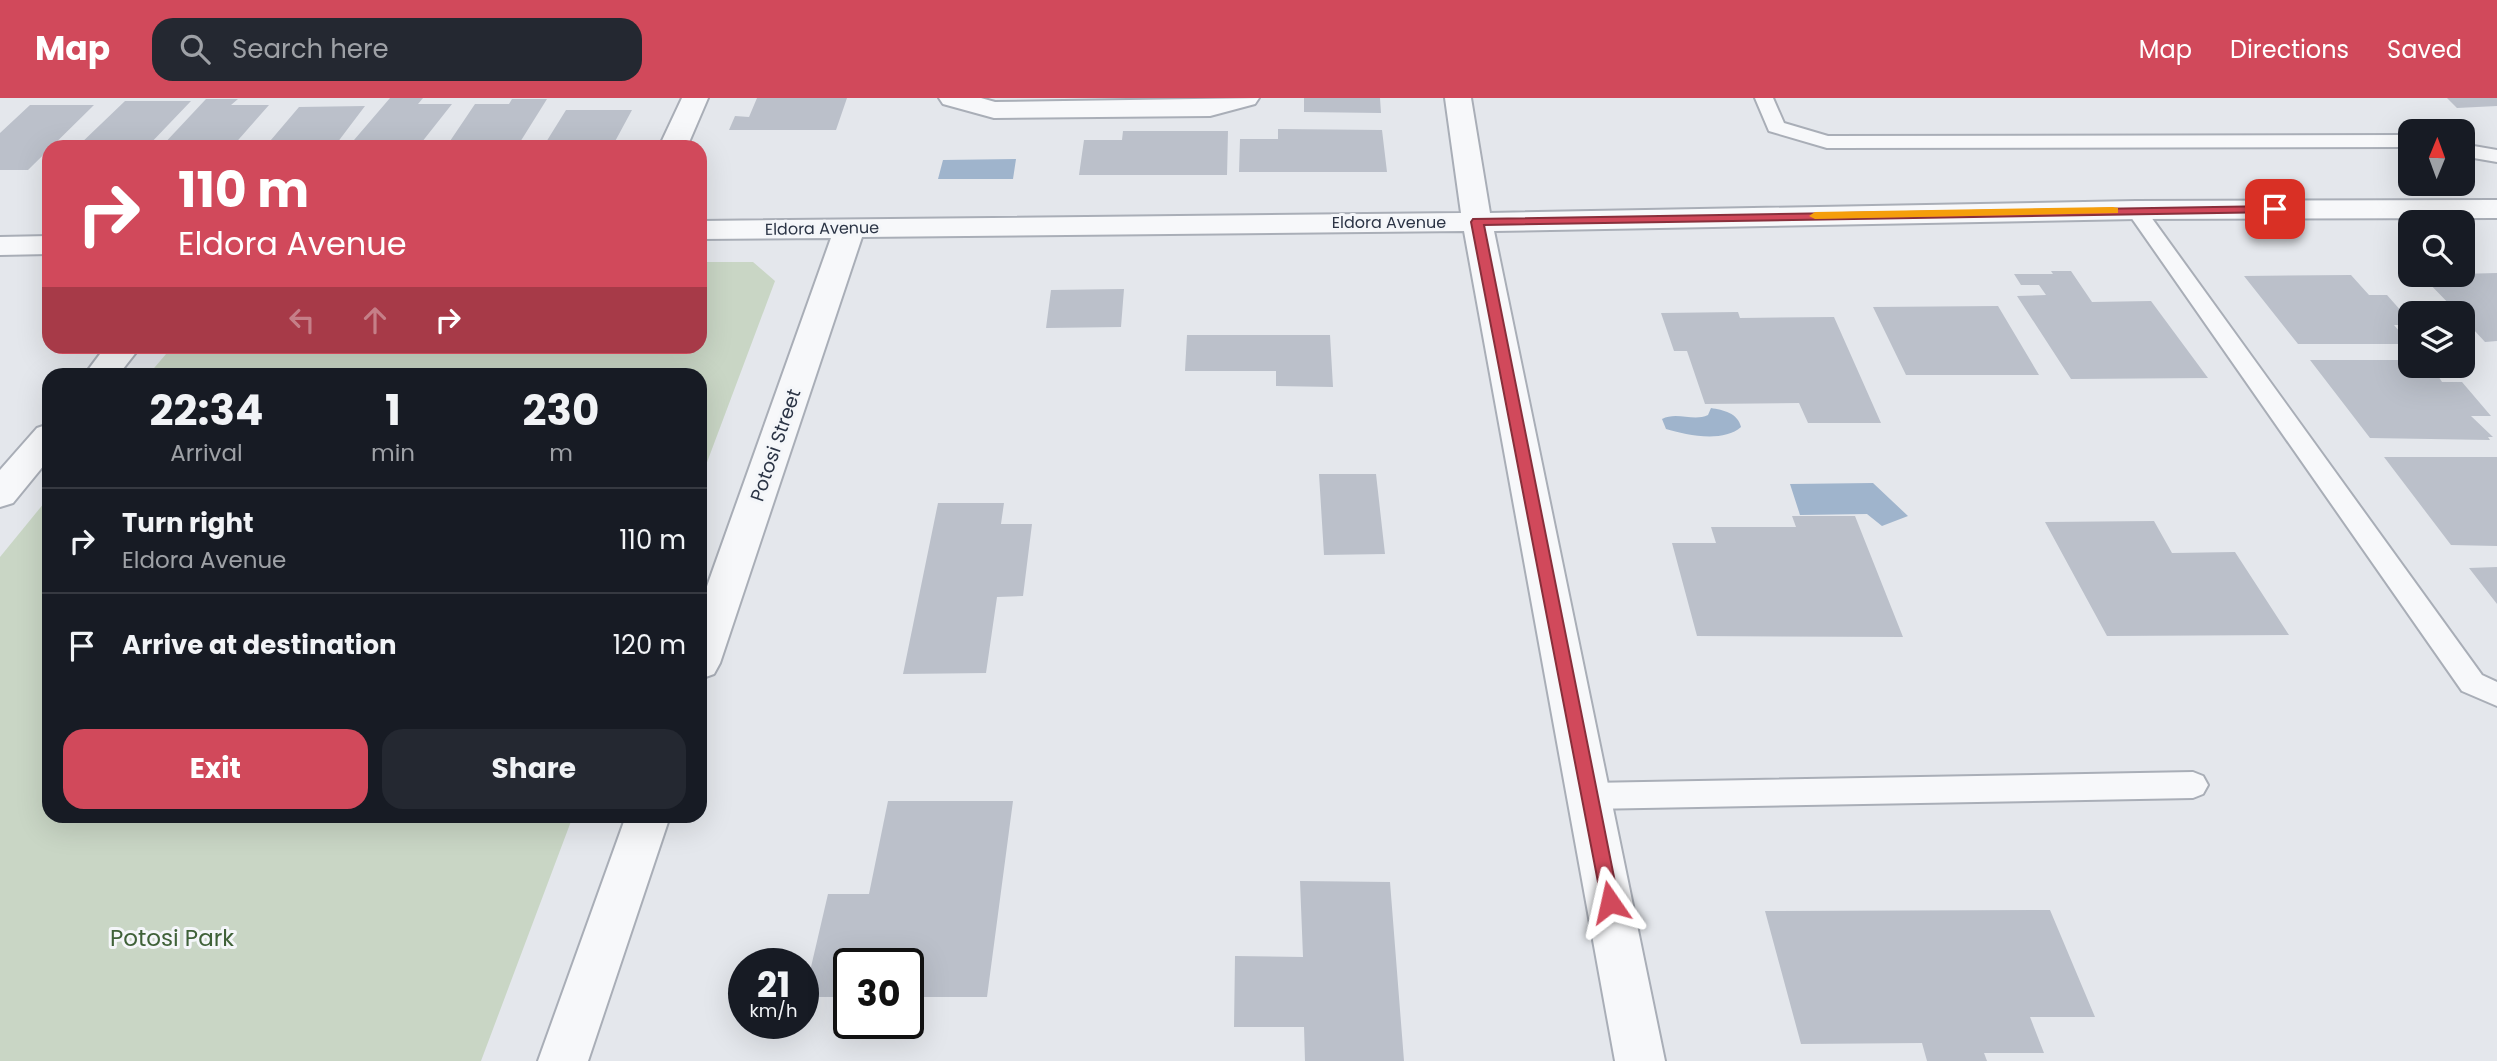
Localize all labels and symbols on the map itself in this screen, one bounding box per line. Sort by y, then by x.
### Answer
north arrow [2398,119,2474,196]
pin [2245,179,2305,239]
street label: Eldora Avenue [1332,211,1446,234]
street label: Eldora Avenue [765,216,879,241]
street label: Potosi Street [744,385,807,505]
position arrow [1573,865,1647,939]
park label: Potosi Park [110,922,234,954]
speed limit sign: 30 [833,948,924,1039]

